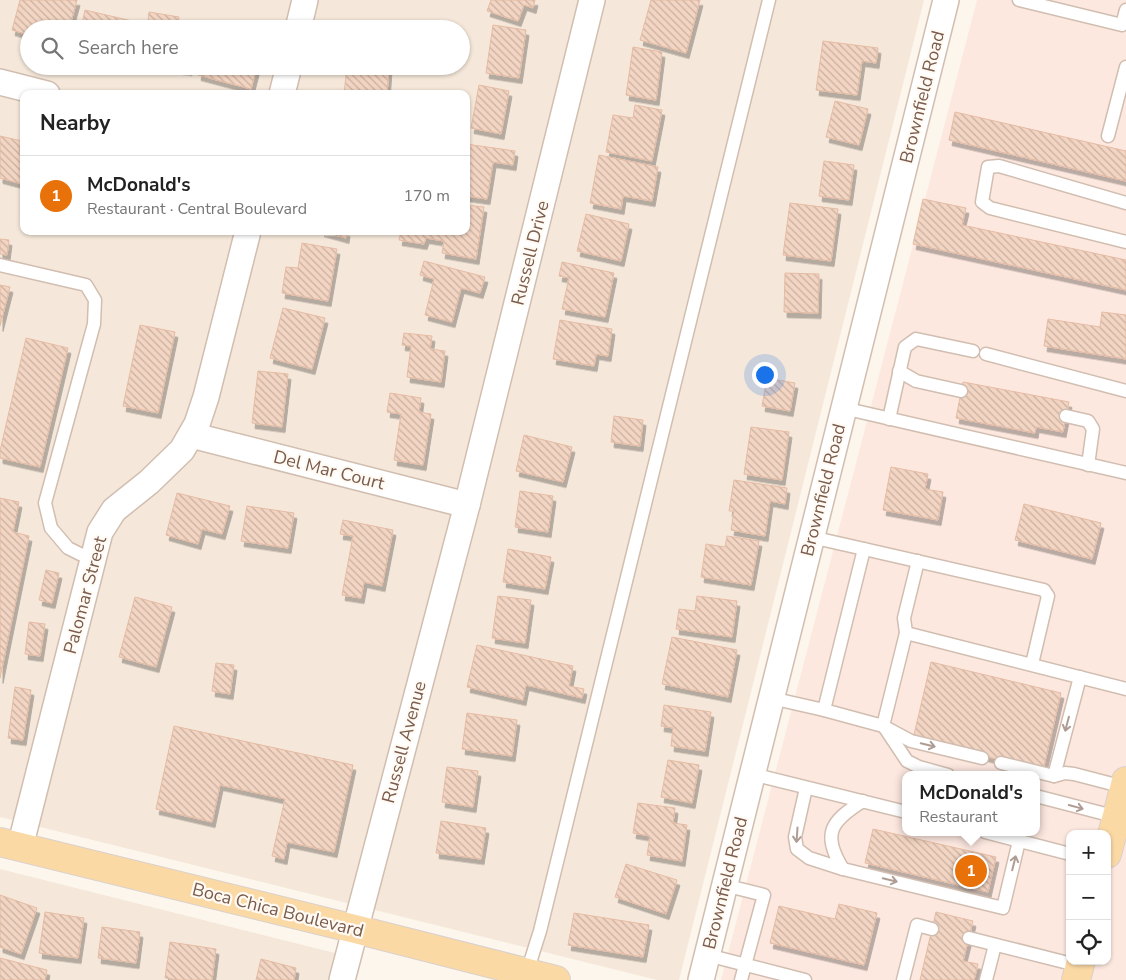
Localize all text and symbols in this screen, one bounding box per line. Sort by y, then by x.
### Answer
search box [20,20,470,75]
street label: Brownfield Road [894,28,950,166]
icon: search [38,34,66,62]
text: Search here [78,35,179,61]
text: Nearby [40,109,110,137]
text: McDonald's [87,172,191,198]
text: 1 [51,185,61,207]
text: 170 m [403,185,450,207]
text: Restaurant · Central Boulevard [87,198,307,220]
street label: Russell Drive [505,198,555,308]
your location [752,362,778,388]
street label: Brownfield Road [795,421,851,559]
street label: Del Mar Court [271,445,388,496]
street label: Palomar Street [58,533,112,656]
street label: Russell Avenue [376,678,432,806]
one-way arrow [1062,716,1072,732]
one-way arrow [919,741,935,750]
popup [902,771,1040,836]
text: McDonald's [919,780,1023,806]
one-way arrow [1068,802,1084,812]
text: Restaurant [919,806,998,828]
street label: Brownfield Road [697,814,753,952]
one-way arrow [792,827,801,843]
map controls [1066,830,1111,965]
button: + [1066,830,1111,875]
pin: 1 [955,852,987,890]
one-way arrow [1010,855,1019,871]
button: − [1066,875,1111,920]
one-way arrow [882,876,898,885]
street label: Boca Chica Boulevard [190,877,366,943]
button: locate [1066,920,1111,965]

